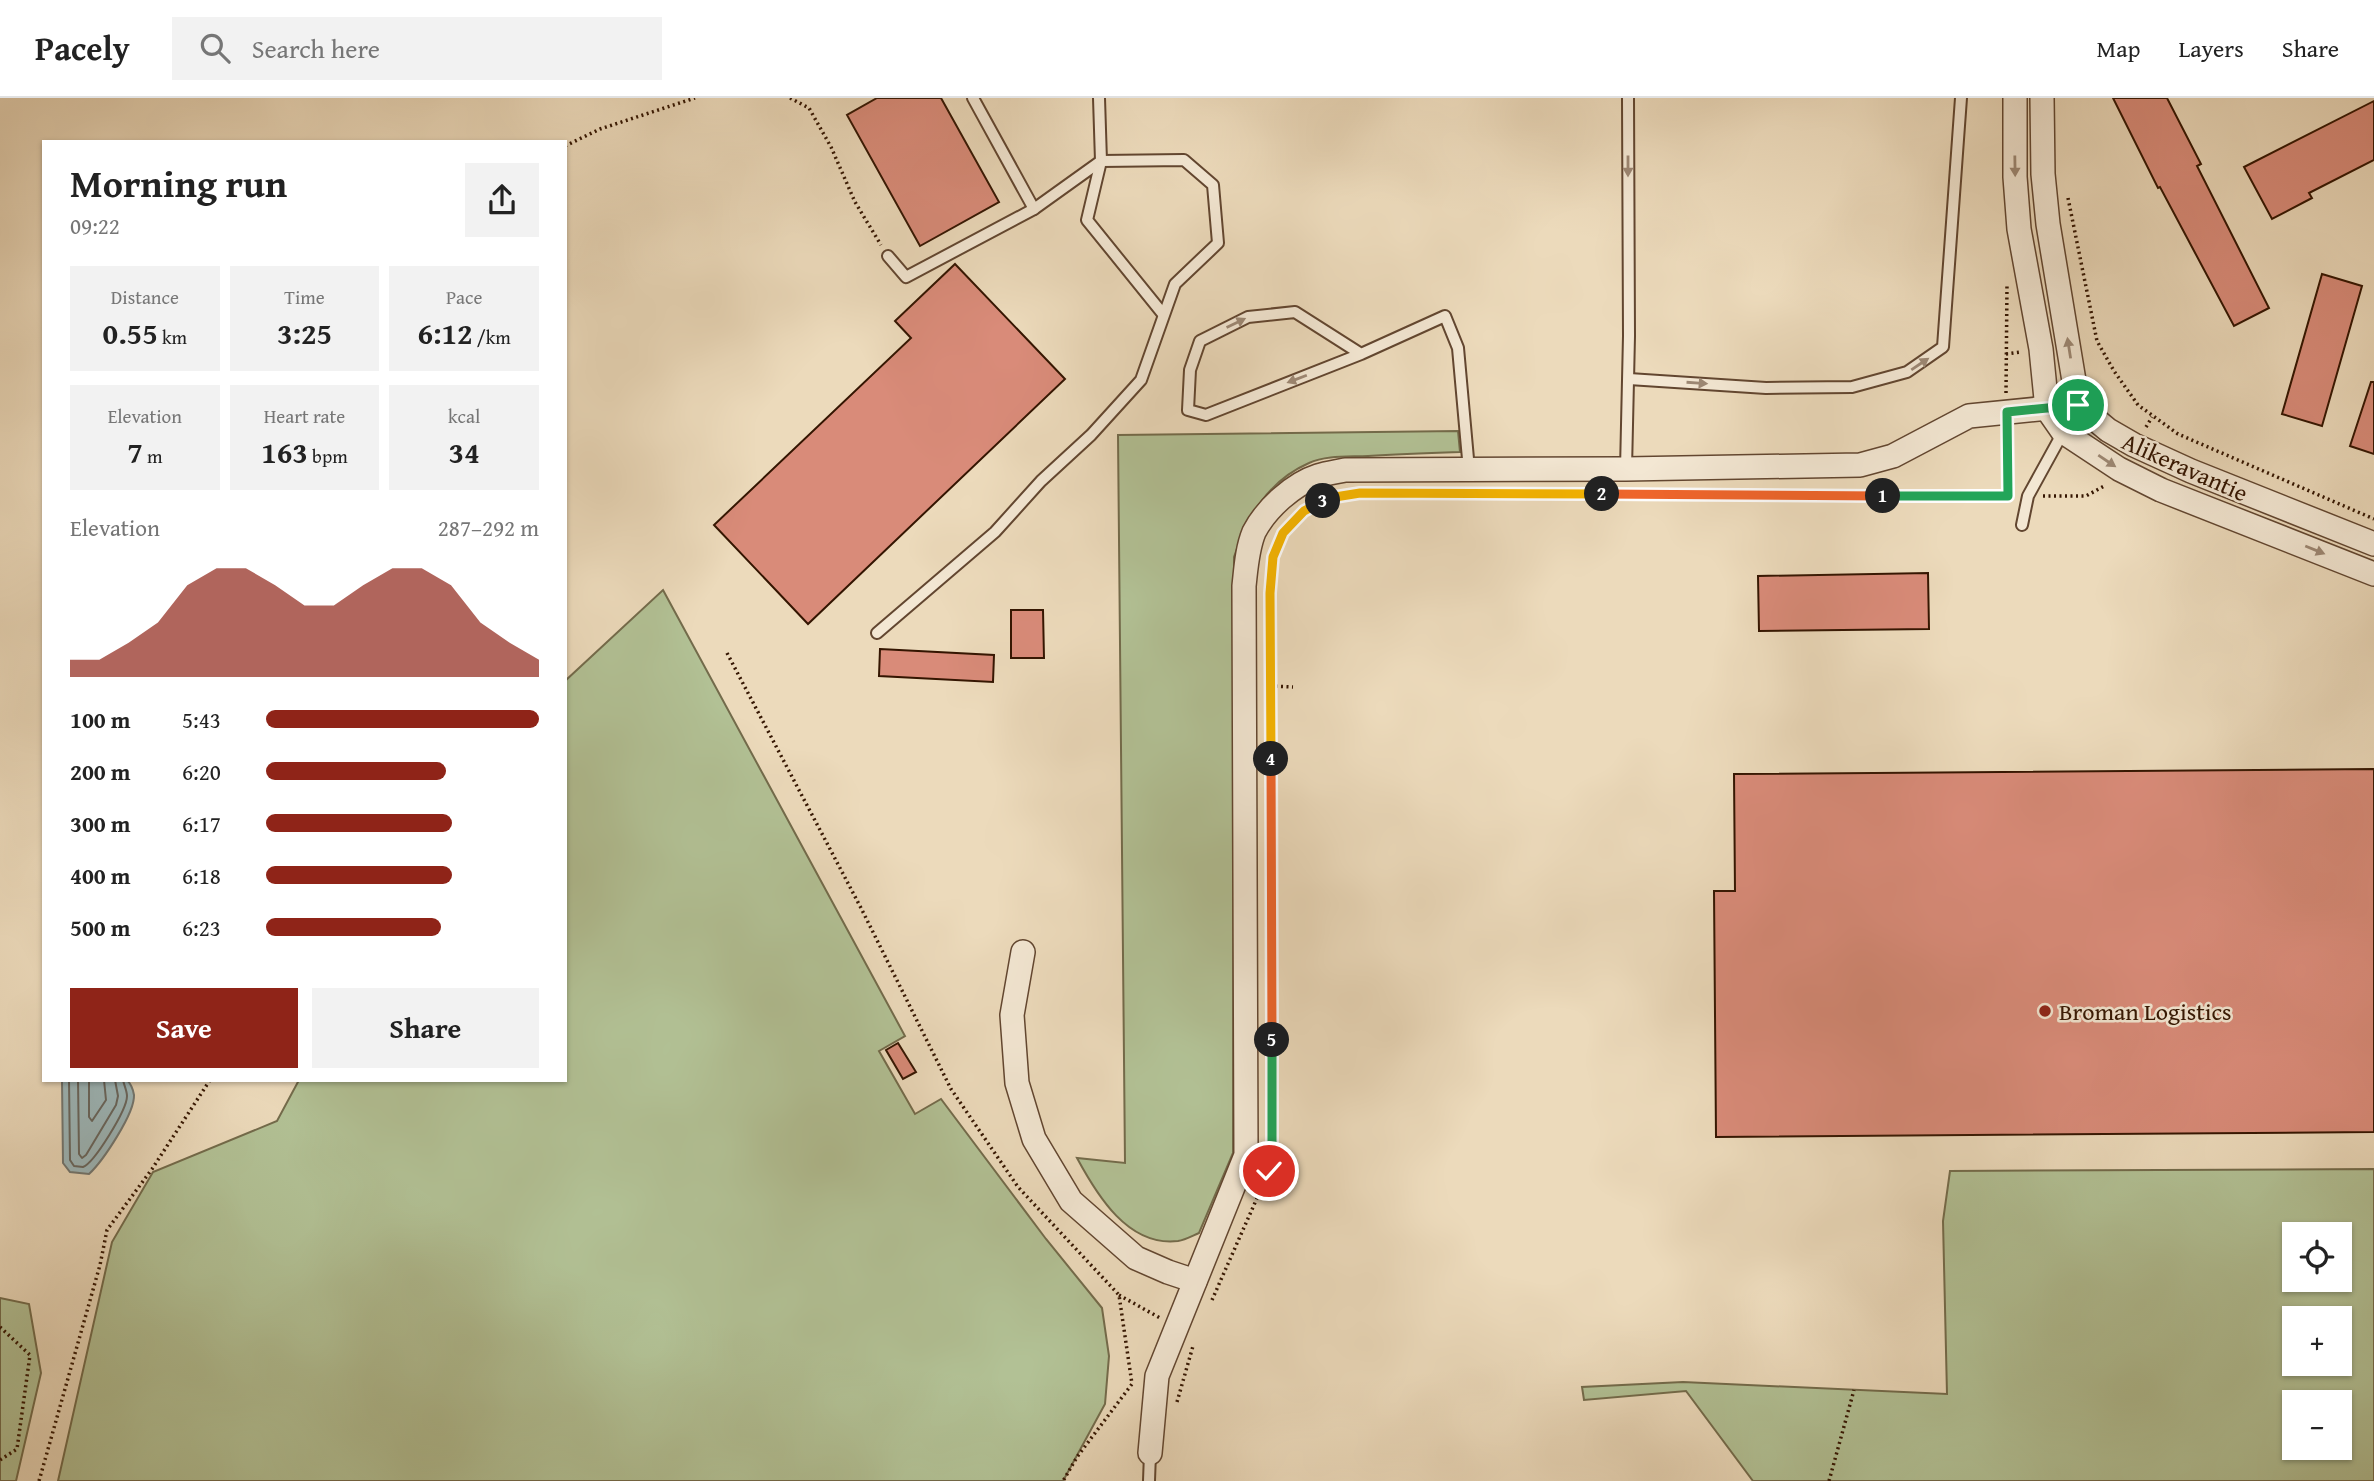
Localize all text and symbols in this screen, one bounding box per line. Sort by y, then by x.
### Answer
search box [172,17,662,80]
text: Pacely [35,24,130,72]
icon: search [196,29,234,67]
text: Search here [252,29,380,68]
text: Map [2097,31,2140,66]
text: Layers [2178,31,2244,66]
text: Share [2282,31,2339,66]
text: Morning run [70,155,287,211]
one-way arrow [1622,155,1634,177]
one-way arrow [2009,155,2021,177]
button: share [465,163,539,237]
text: 09:22 [70,209,120,242]
text: Distance [111,283,179,311]
text: Time [284,283,325,311]
text: Pace [446,283,482,311]
text: 0.55 [103,311,158,355]
text: 3:25 [277,311,332,355]
text: 6:12 [417,311,473,355]
one-way arrow [1226,317,1246,328]
text: km [158,323,187,351]
text: /km [473,323,511,351]
one-way arrow [2063,337,2074,359]
one-way arrow [1910,357,1930,370]
one-way arrow [1287,373,1308,384]
pin [2048,375,2108,435]
one-way arrow [1686,378,1708,389]
icon: arrive [2059,386,2097,424]
text: Elevation [108,402,182,430]
text: Heart rate [264,402,345,430]
text: kcal [448,402,480,430]
street label: Alikeravantie [2116,424,2254,510]
text: 7 [127,430,143,474]
text: 163 [261,430,308,474]
text: 34 [449,430,480,474]
text: m [143,442,162,470]
text: bpm [308,442,348,470]
one-way arrow [2097,454,2116,467]
pin: 2 [1584,476,1620,512]
pin: 1 [1866,478,1900,514]
text: 2 [1597,479,1606,507]
text: 1 [1878,481,1887,509]
pin: 3 [1306,484,1340,518]
text: 3 [1318,486,1327,514]
text: Elevation [70,511,160,544]
text: 287–292 m [438,511,539,544]
one-way arrow [2305,545,2326,556]
text: 100 m [70,703,131,736]
text: 5:43 [182,703,221,736]
pin: 4 [1254,742,1288,776]
text: 4 [1266,744,1275,772]
text: 200 m [70,755,131,788]
text: 6:20 [182,755,221,788]
text: 300 m [70,807,131,840]
text: 6:17 [182,807,221,840]
text: 400 m [70,859,131,892]
text: 6:18 [182,859,221,892]
text: 500 m [70,911,131,944]
text: 6:23 [182,911,221,944]
button: Save [70,988,298,1068]
button: Share [312,988,539,1068]
place label: Broman Logistics [2059,994,2232,1029]
marker: Broman Logistics [2037,1003,2053,1019]
pin: 5 [1254,1023,1290,1058]
text: 5 [1267,1025,1276,1053]
pin [1239,1141,1299,1201]
icon: check [1250,1152,1288,1190]
map controls [2282,1222,2352,1460]
button: locate [2282,1222,2352,1292]
button: + [2282,1306,2352,1376]
button: − [2282,1390,2352,1460]

